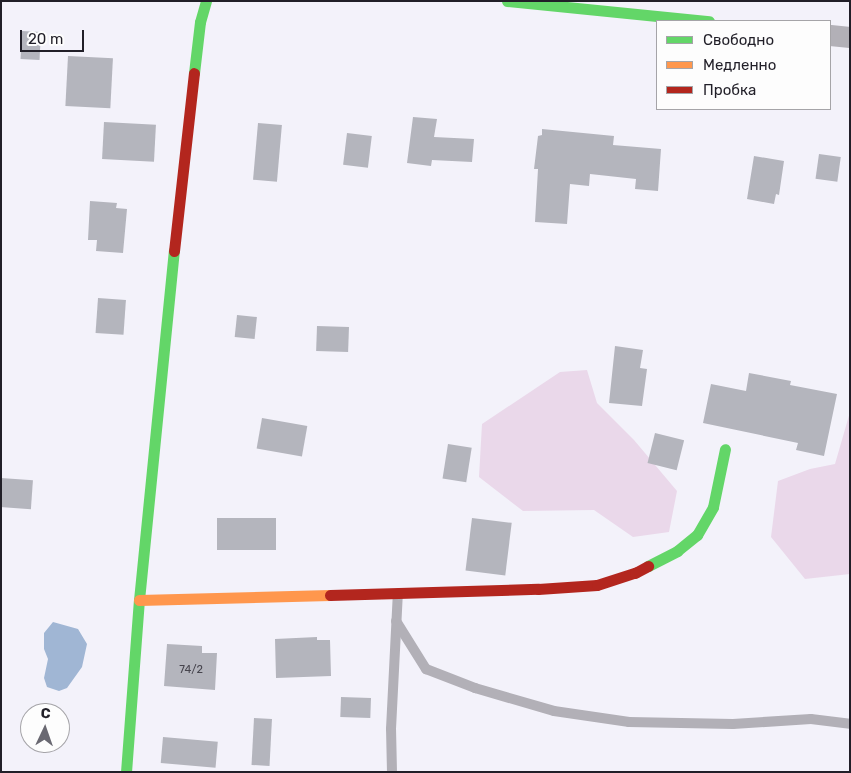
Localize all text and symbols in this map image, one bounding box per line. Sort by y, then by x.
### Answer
scale bar [22,20,86,52]
legend [656,20,831,110]
text: 20 m [28,30,63,48]
text: Свободно [703,31,774,49]
text: Медленно [703,56,776,74]
text: Пробка [703,81,756,99]
house number: 74/2 [179,663,203,677]
north arrow [20,703,70,753]
text: С [40,705,51,722]

